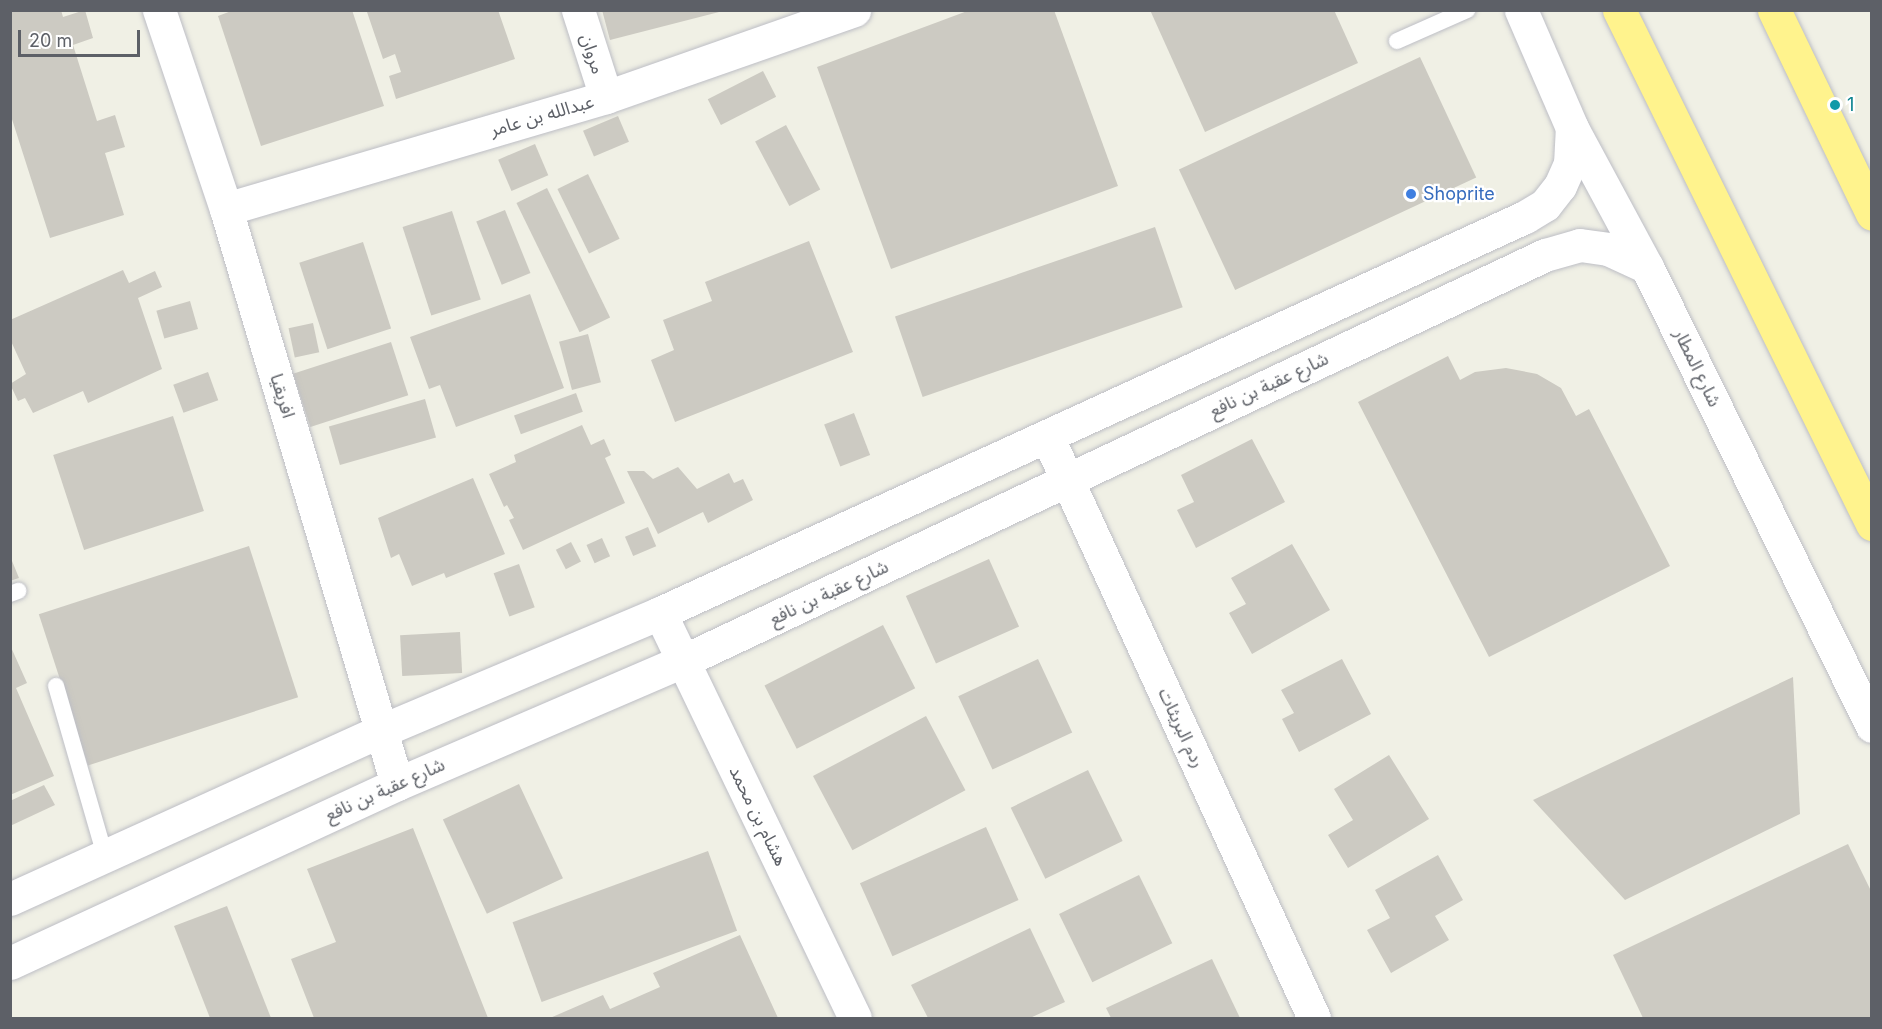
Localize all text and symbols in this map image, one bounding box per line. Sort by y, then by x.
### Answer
scale bar [21,18,142,56]
text: 20 m [29,30,72,51]
street label: مروان [575,31,609,77]
street label: عبدالله بن عامر [488,91,596,141]
place label: 1 [1847,94,1854,116]
marker: 1 [1828,98,1842,112]
place label: Shoprite [1423,183,1495,205]
marker: Shoprite [1404,187,1418,201]
street label: شارع المطار [1669,325,1725,411]
street label: شارع عقبة بن نافع [1206,348,1332,422]
street label: افريقيا [265,371,299,421]
street label: شارع عقبة بن نافع [766,556,892,630]
street label: ردم البريثات [1153,685,1209,771]
street label: شارع عقبة بن نافع [322,754,448,826]
street label: هشام بن محمد [724,762,792,870]

